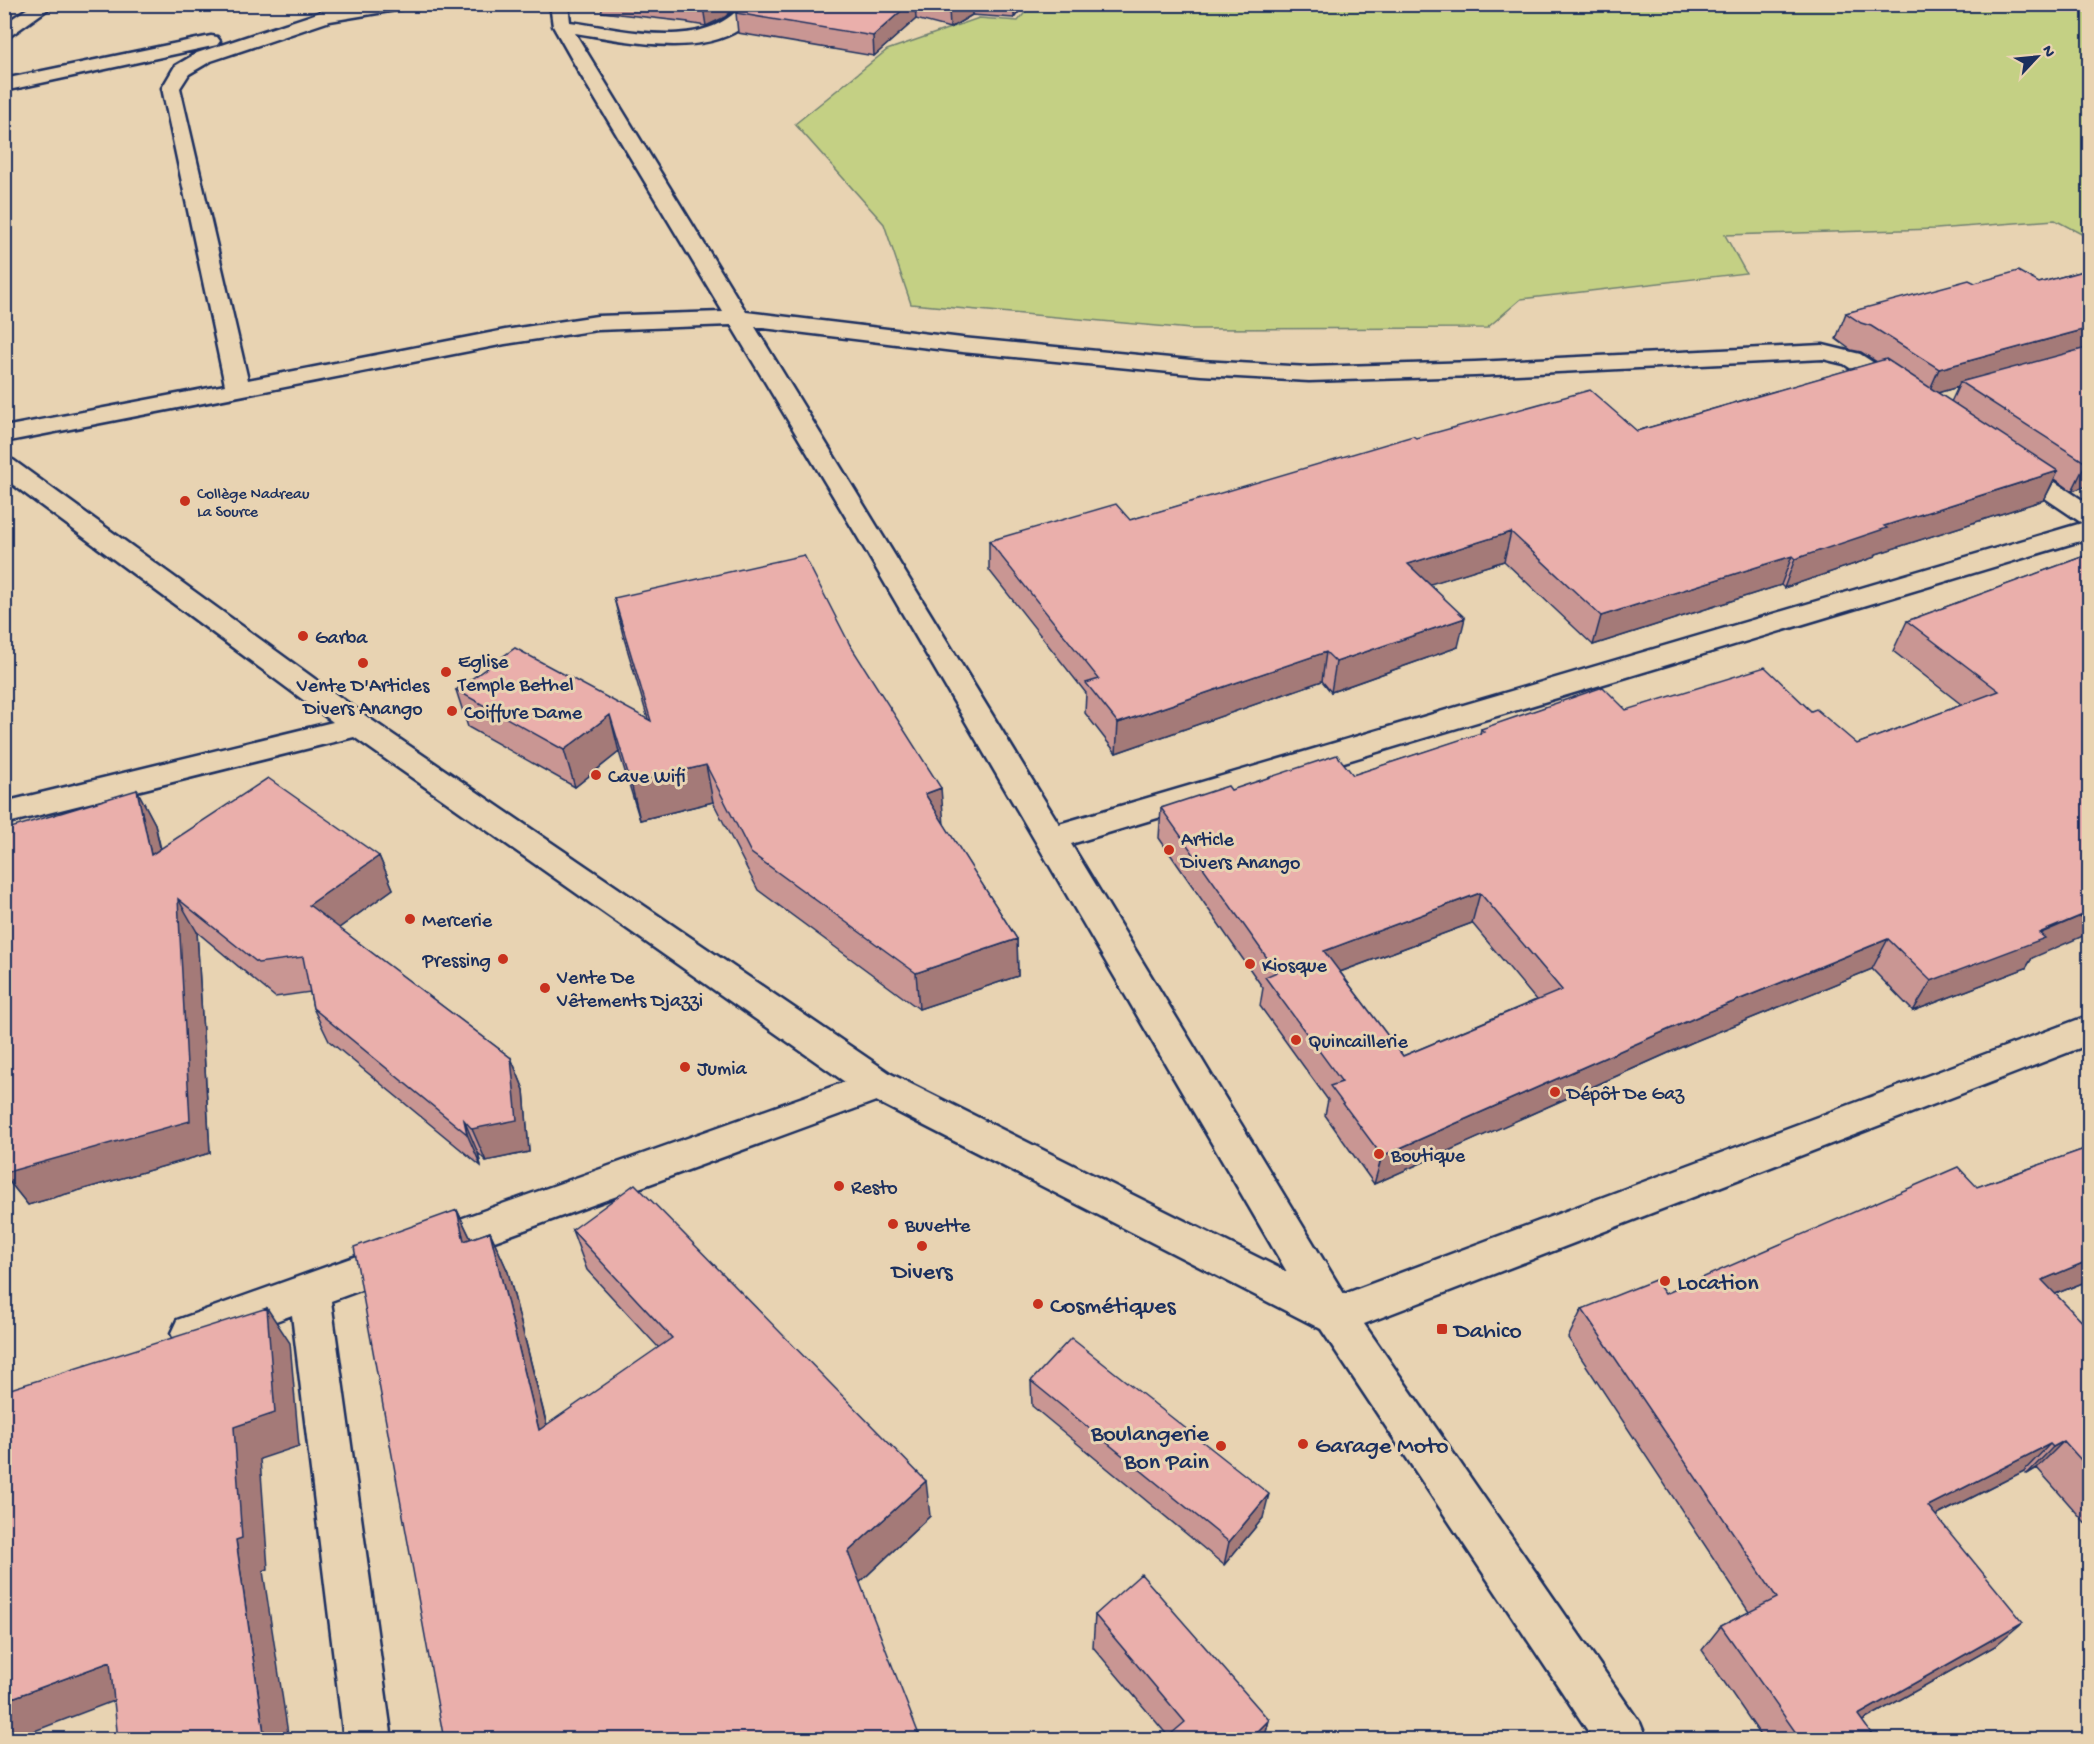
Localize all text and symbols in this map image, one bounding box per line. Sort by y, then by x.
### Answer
north arrow [2007,27,2067,87]
text: N [2037,43,2058,61]
place label: Collège Nadreau La Source [197,486,310,523]
marker: Collège Nadreau La Source [178,494,192,508]
place label: Garba [315,628,368,651]
marker: Garba [296,629,310,643]
place label: Eglise Temple Bethel [457,652,574,698]
marker: Vente D'Articles Divers Anango [356,656,370,670]
marker: Eglise Temple Bethel [439,665,453,679]
place label: Vente D'Articles Divers Anango [296,676,430,722]
place label: Coiffure Dame [464,703,583,726]
marker: Coiffure Dame [445,704,459,718]
place label: Cave Wifi [608,767,686,790]
marker: Cave Wifi [589,768,603,782]
place label: Article Divers Anango [1179,830,1300,876]
marker: Article Divers Anango [1162,843,1176,857]
place label: Mercerie [422,911,493,934]
marker: Mercerie [403,912,417,926]
place label: Pressing [422,951,491,974]
marker: Pressing [496,952,510,966]
place label: Kiosque [1262,956,1327,979]
marker: Kiosque [1243,957,1257,971]
place label: Vente De Vêtements Djazzi [556,968,703,1014]
marker: Vente De Vêtements Djazzi [538,981,552,995]
place label: Quincaillerie [1308,1032,1408,1055]
marker: Quincaillerie [1289,1033,1303,1047]
place label: Jumia [697,1059,748,1082]
marker: Jumia [678,1060,692,1074]
place label: Dépôt De Gaz [1565,1084,1685,1107]
marker: Dépôt De Gaz [1548,1085,1562,1099]
place label: Boutique [1390,1146,1466,1169]
marker: Boutique [1372,1147,1386,1161]
place label: Resto [851,1178,898,1201]
marker: Resto [832,1179,846,1193]
place label: Buvette [904,1216,971,1239]
marker: Buvette [886,1217,900,1231]
marker: Divers [915,1239,929,1253]
place label: Divers [889,1259,954,1288]
place label: Location [1677,1270,1759,1299]
marker: Location [1658,1274,1672,1288]
place label: Cosmétiques [1050,1293,1177,1322]
marker: Cosmétiques [1031,1297,1045,1311]
place label: Dahico [1452,1318,1522,1347]
marker: Dahico [1435,1322,1449,1336]
place label: Boulangerie Bon Pain [1090,1421,1210,1478]
place label: Garage Moto [1315,1433,1448,1462]
marker: Garage Moto [1296,1437,1310,1451]
marker: Boulangerie Bon Pain [1214,1439,1228,1453]

